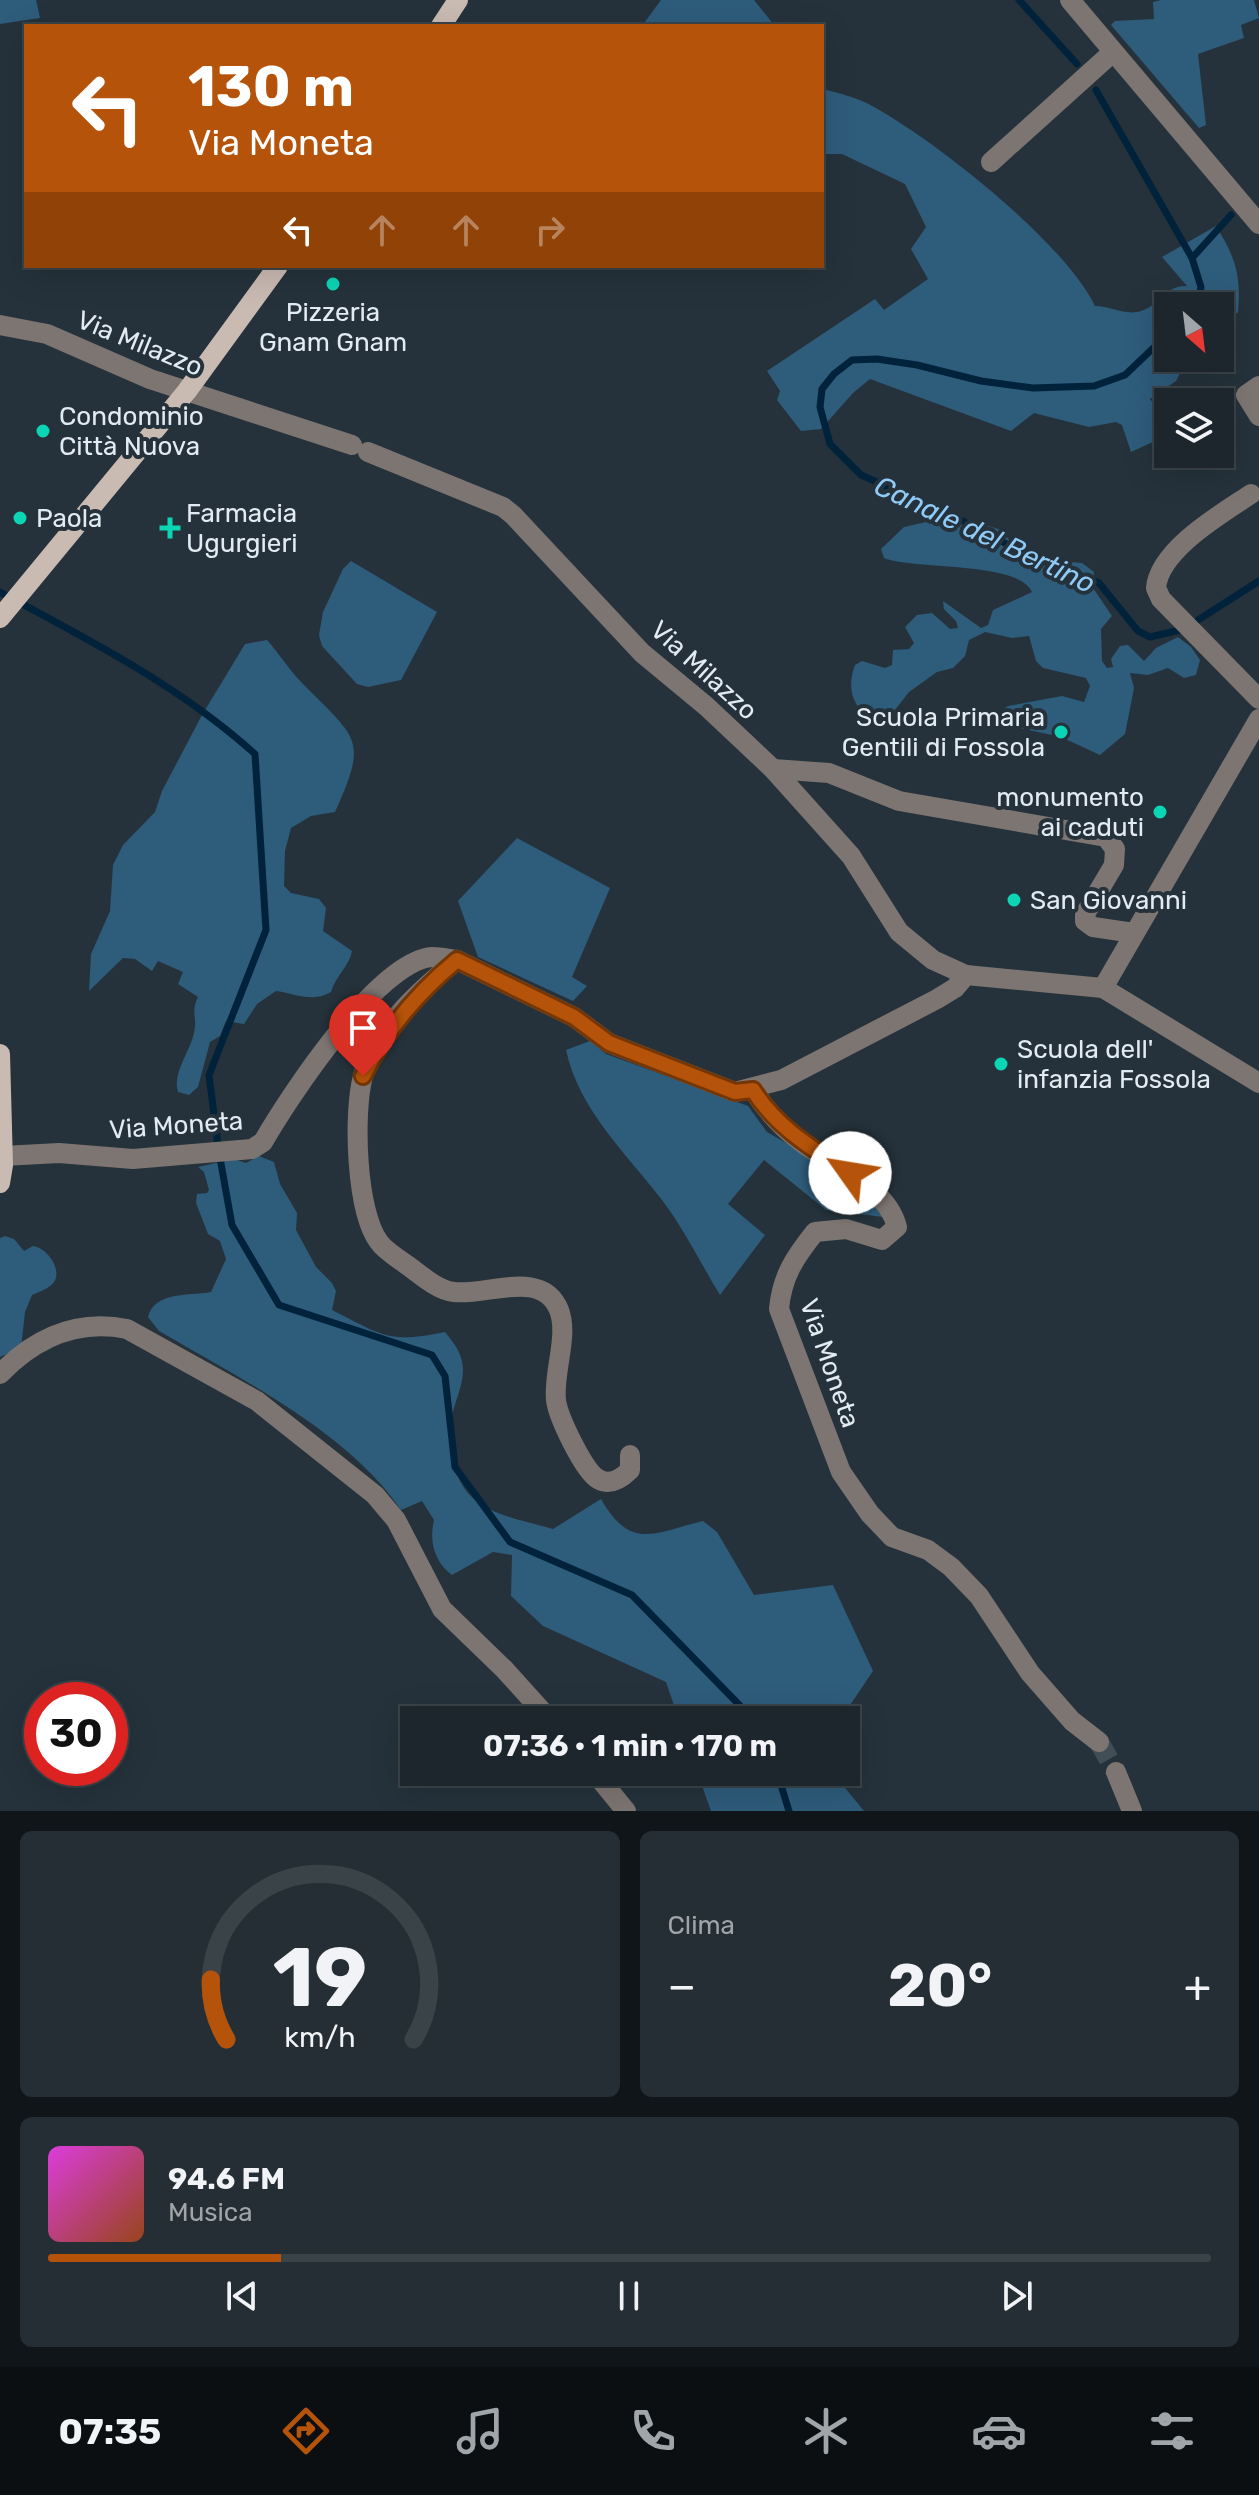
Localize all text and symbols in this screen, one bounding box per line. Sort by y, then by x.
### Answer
text: 130 m [188,54,354,120]
icon: left [56,56,160,160]
text: Via Moneta [188,121,374,164]
icon: left [276,208,320,252]
icon: ahead [360,208,404,252]
icon: ahead [444,208,488,252]
icon: right [528,208,572,252]
marker: Pizzeria Gnam Gnam [324,275,342,293]
north arrow [1154,292,1234,372]
map controls [1154,292,1234,468]
place label: Pizzeria Gnam Gnam [259,297,407,358]
street label: Via Milazzo [72,304,207,383]
button: layers [1154,388,1234,468]
place label: Condominio Città Nuova [59,401,204,462]
marker: Condominio Città Nuova [34,422,52,440]
water label: Canale del Bertino [869,469,1100,600]
place label: Farmacia Ugurgieri [186,498,298,559]
place label: Paola [36,503,102,534]
marker: Paola [11,509,29,527]
marker: Farmacia Ugurgieri [161,519,179,537]
street label: Via Milazzo [644,614,763,726]
place label: Scuola Primaria Gentili di Fossola [842,702,1045,763]
marker: Scuola Primaria Gentili di Fossola [1052,723,1070,741]
place label: monumento ai caduti [996,782,1144,843]
marker: monumento ai caduti [1151,803,1169,821]
place label: San Giovanni [1030,885,1187,916]
marker: San Giovanni [1005,891,1023,909]
pin [329,994,397,1076]
icon: arrive [341,1006,385,1050]
place label: Scuola dell' infanzia Fossola [1017,1034,1211,1095]
marker: Scuola dell' infanzia Fossola [992,1055,1010,1073]
street label: Via Moneta [108,1105,244,1146]
position arrow [808,1131,892,1215]
street label: Via Moneta [793,1295,866,1432]
speed limit sign: 30 [24,1682,128,1786]
text: 07:36 · 1 min · 170 m [483,1728,777,1764]
text: Clima [668,1910,735,1941]
text: 19 [272,1928,367,2027]
text: 20° [888,1950,992,2021]
text: − [668,1960,696,2012]
text: + [1184,1960,1211,2012]
text: km/h [284,2020,355,2054]
text: 94.6 FM [168,2161,285,2197]
text: Musica [168,2197,253,2228]
icon: previous [220,2274,264,2318]
icon: pause [607,2274,651,2318]
icon: next [995,2274,1039,2318]
icon: directions [278,2403,334,2459]
icon: music [452,2403,508,2459]
icon: phone [625,2403,681,2459]
icon: climate [798,2403,854,2459]
icon: car [971,2403,1027,2459]
icon: filters [1144,2403,1200,2459]
text: 07:35 [59,2410,161,2453]

